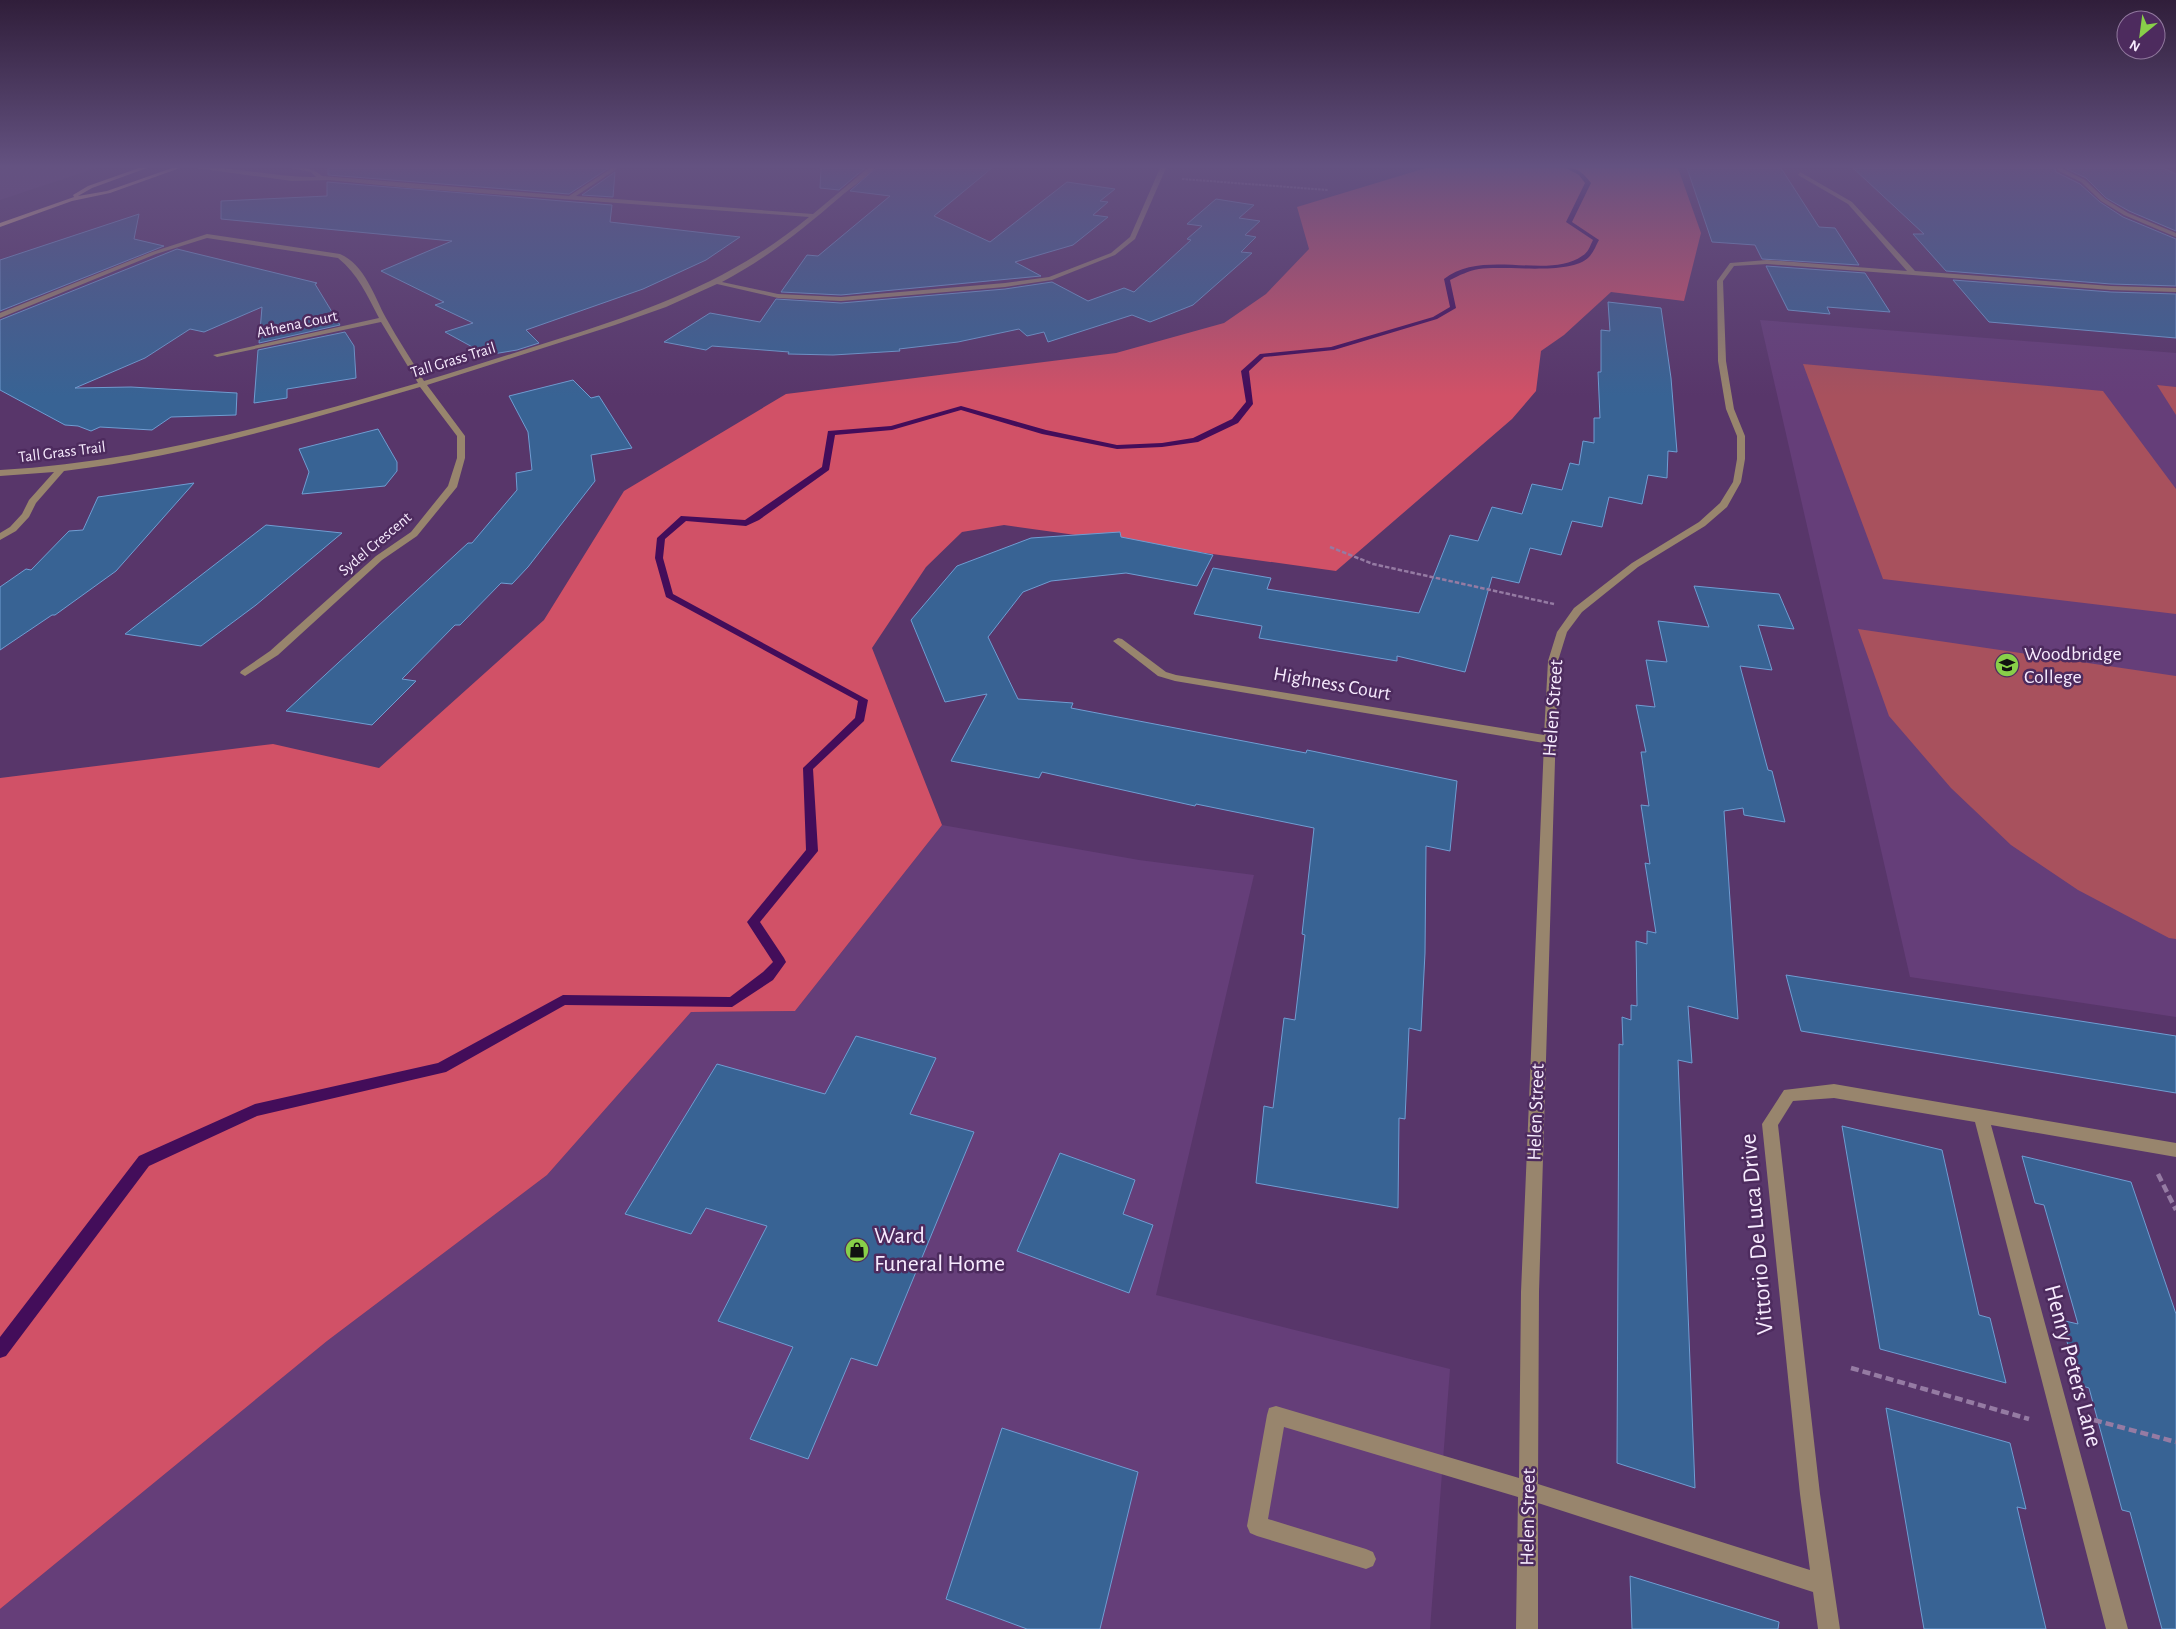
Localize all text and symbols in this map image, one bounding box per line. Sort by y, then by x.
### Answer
north arrow [2116,10,2166,60]
text: N [2128,37,2143,54]
street label: Athena Court [255,308,339,340]
street label: Tall Grass Trail [409,339,497,381]
street label: Tall Grass Trail [17,439,107,465]
street label: Sydel Crescent [336,509,415,580]
place label: Woodbridge College [2024,644,2122,687]
school or university icon: Woodbridge College [1994,652,2020,678]
street label: Helen Street [1540,658,1566,757]
street label: Highness Court [1272,664,1393,704]
street label: Helen Street [1524,1062,1548,1161]
street label: Vittorio De Luca Drive [1736,1132,1778,1336]
place label: Ward Funeral Home [874,1224,1005,1276]
shop icon: Ward Funeral Home [844,1237,870,1263]
street label: Henry Peters Lane [2040,1282,2106,1450]
street label: Helen Street [1517,1468,1539,1566]

